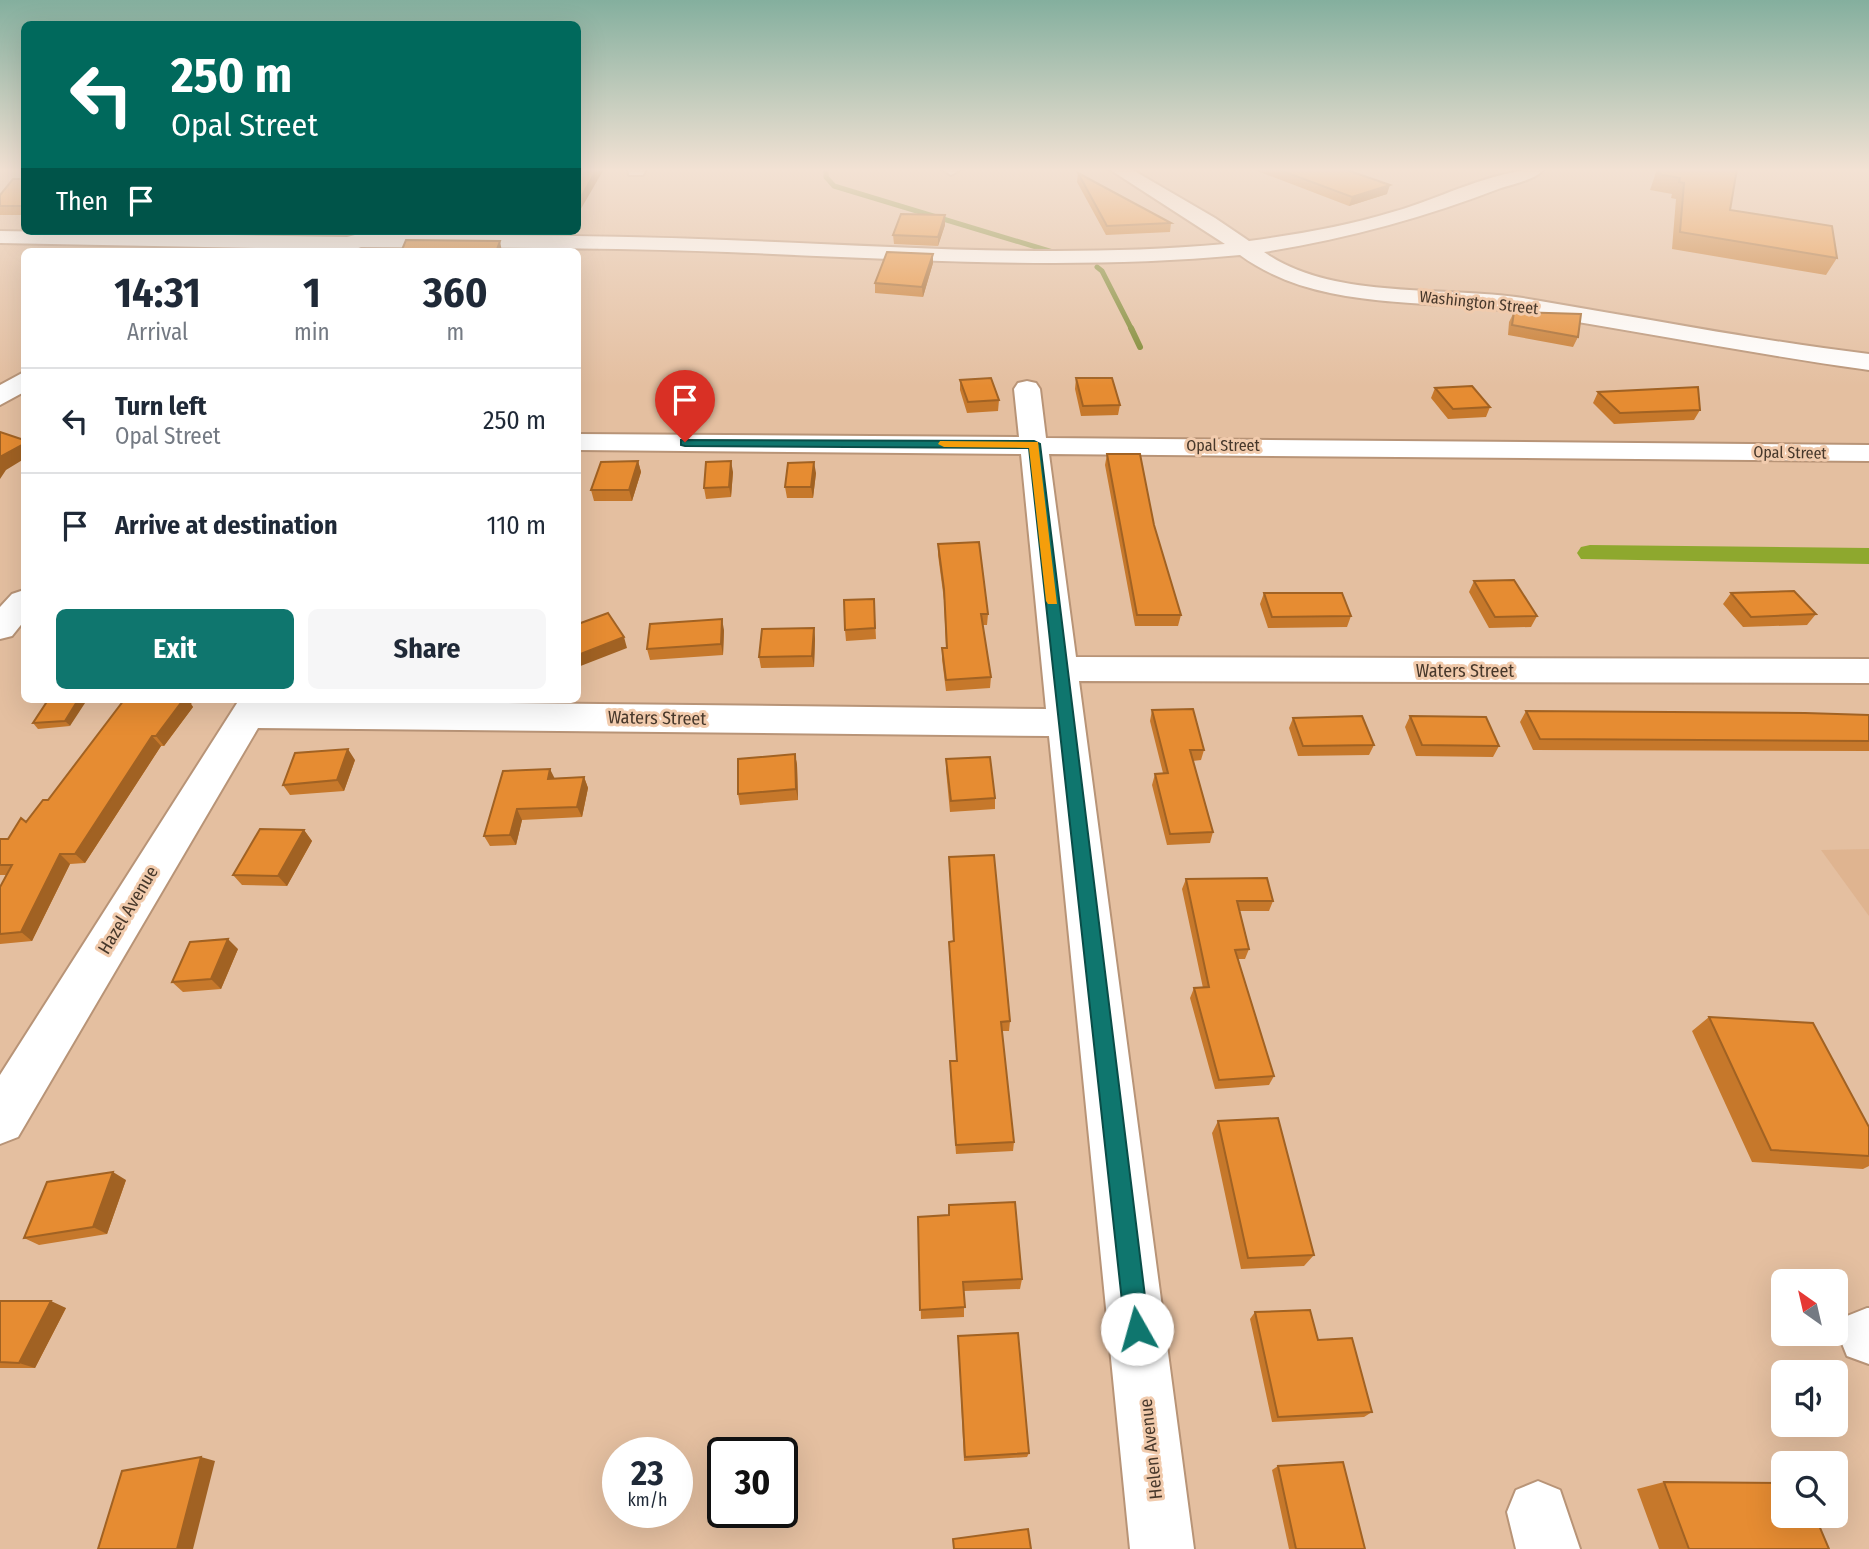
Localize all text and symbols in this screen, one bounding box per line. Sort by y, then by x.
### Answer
text: 250 m [171,46,292,105]
icon: left [56,49,147,140]
text: Opal Street [171,106,318,144]
icon: arrive [122,182,160,220]
text: Then [56,186,108,217]
text: 14:31 [114,268,201,318]
text: 1 [303,268,321,318]
text: 360 [423,268,488,318]
street label: Washington Street [1419,287,1540,318]
text: Arrival [127,318,188,346]
text: min [294,318,330,346]
text: m [446,318,464,346]
pin [655,370,715,442]
icon: arrive [666,381,704,419]
text: Turn left [115,391,207,422]
icon: left [56,402,94,440]
text: 250 m [483,405,546,436]
text: Opal Street [115,422,221,450]
street label: Opal Street [1186,436,1260,455]
street label: Opal Street [1753,442,1828,463]
icon: arrive [56,507,94,545]
text: Arrive at destination [115,510,338,541]
text: 110 m [486,510,546,541]
button: Exit [56,609,294,689]
button: Share [308,609,546,689]
street label: Waters Street [1416,660,1514,682]
street label: Waters Street [608,706,707,730]
street label: Hazel Avenue [93,862,163,958]
north arrow [1771,1269,1848,1346]
map controls [1771,1269,1848,1528]
position arrow [1100,1292,1174,1366]
button: sound [1771,1360,1848,1437]
street label: Helen Avenue [1135,1397,1167,1500]
speed limit sign: 30 [707,1437,798,1528]
button: search [1771,1451,1848,1528]
text: 23 [631,1452,664,1494]
text: km/h [627,1489,668,1511]

